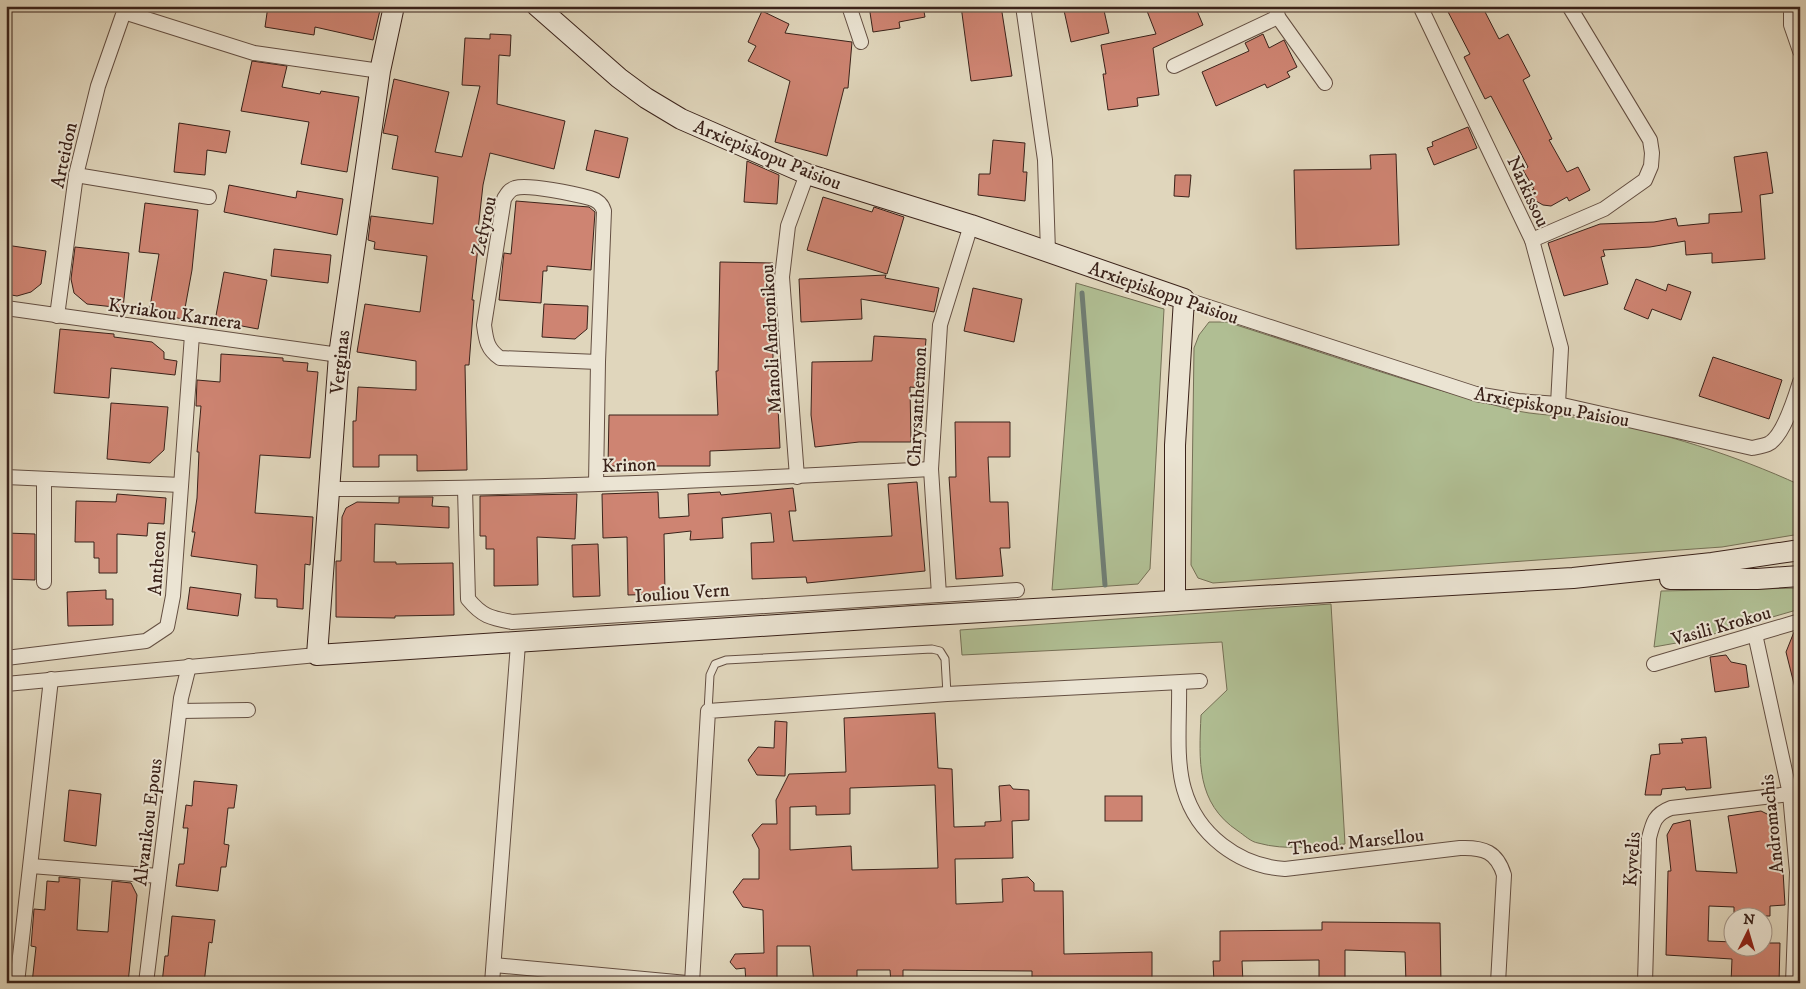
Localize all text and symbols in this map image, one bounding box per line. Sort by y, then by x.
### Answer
street label: Arxiepiskopu Paisiou [690,115,845,195]
street label: Arteidon [46,120,83,190]
street label: Narkissou [1501,153,1554,231]
street label: Zefyrou [467,194,502,258]
street label: Arxiepiskopu Paisiou [1086,257,1241,330]
street label: Manoli Andronikou [756,264,787,414]
street label: Kyriakou Karnera [106,294,243,335]
street label: Verginas [326,329,355,396]
street label: Chrysanthemon [903,346,932,468]
street label: Arxiepiskopu Paisiou [1472,383,1631,432]
street label: Krinon [601,453,657,478]
street label: Antheon [144,530,171,596]
street label: Iouliou Vern [634,579,730,608]
street label: Vasili Krokou [1668,601,1774,652]
street label: Alvanikou Epous [129,757,168,887]
street label: Andromachis [1756,773,1789,875]
street label: Theod. Marsellou [1287,824,1425,861]
street label: Kyvelis [1619,831,1646,887]
north arrow [1724,906,1774,956]
text: N [1743,911,1756,930]

